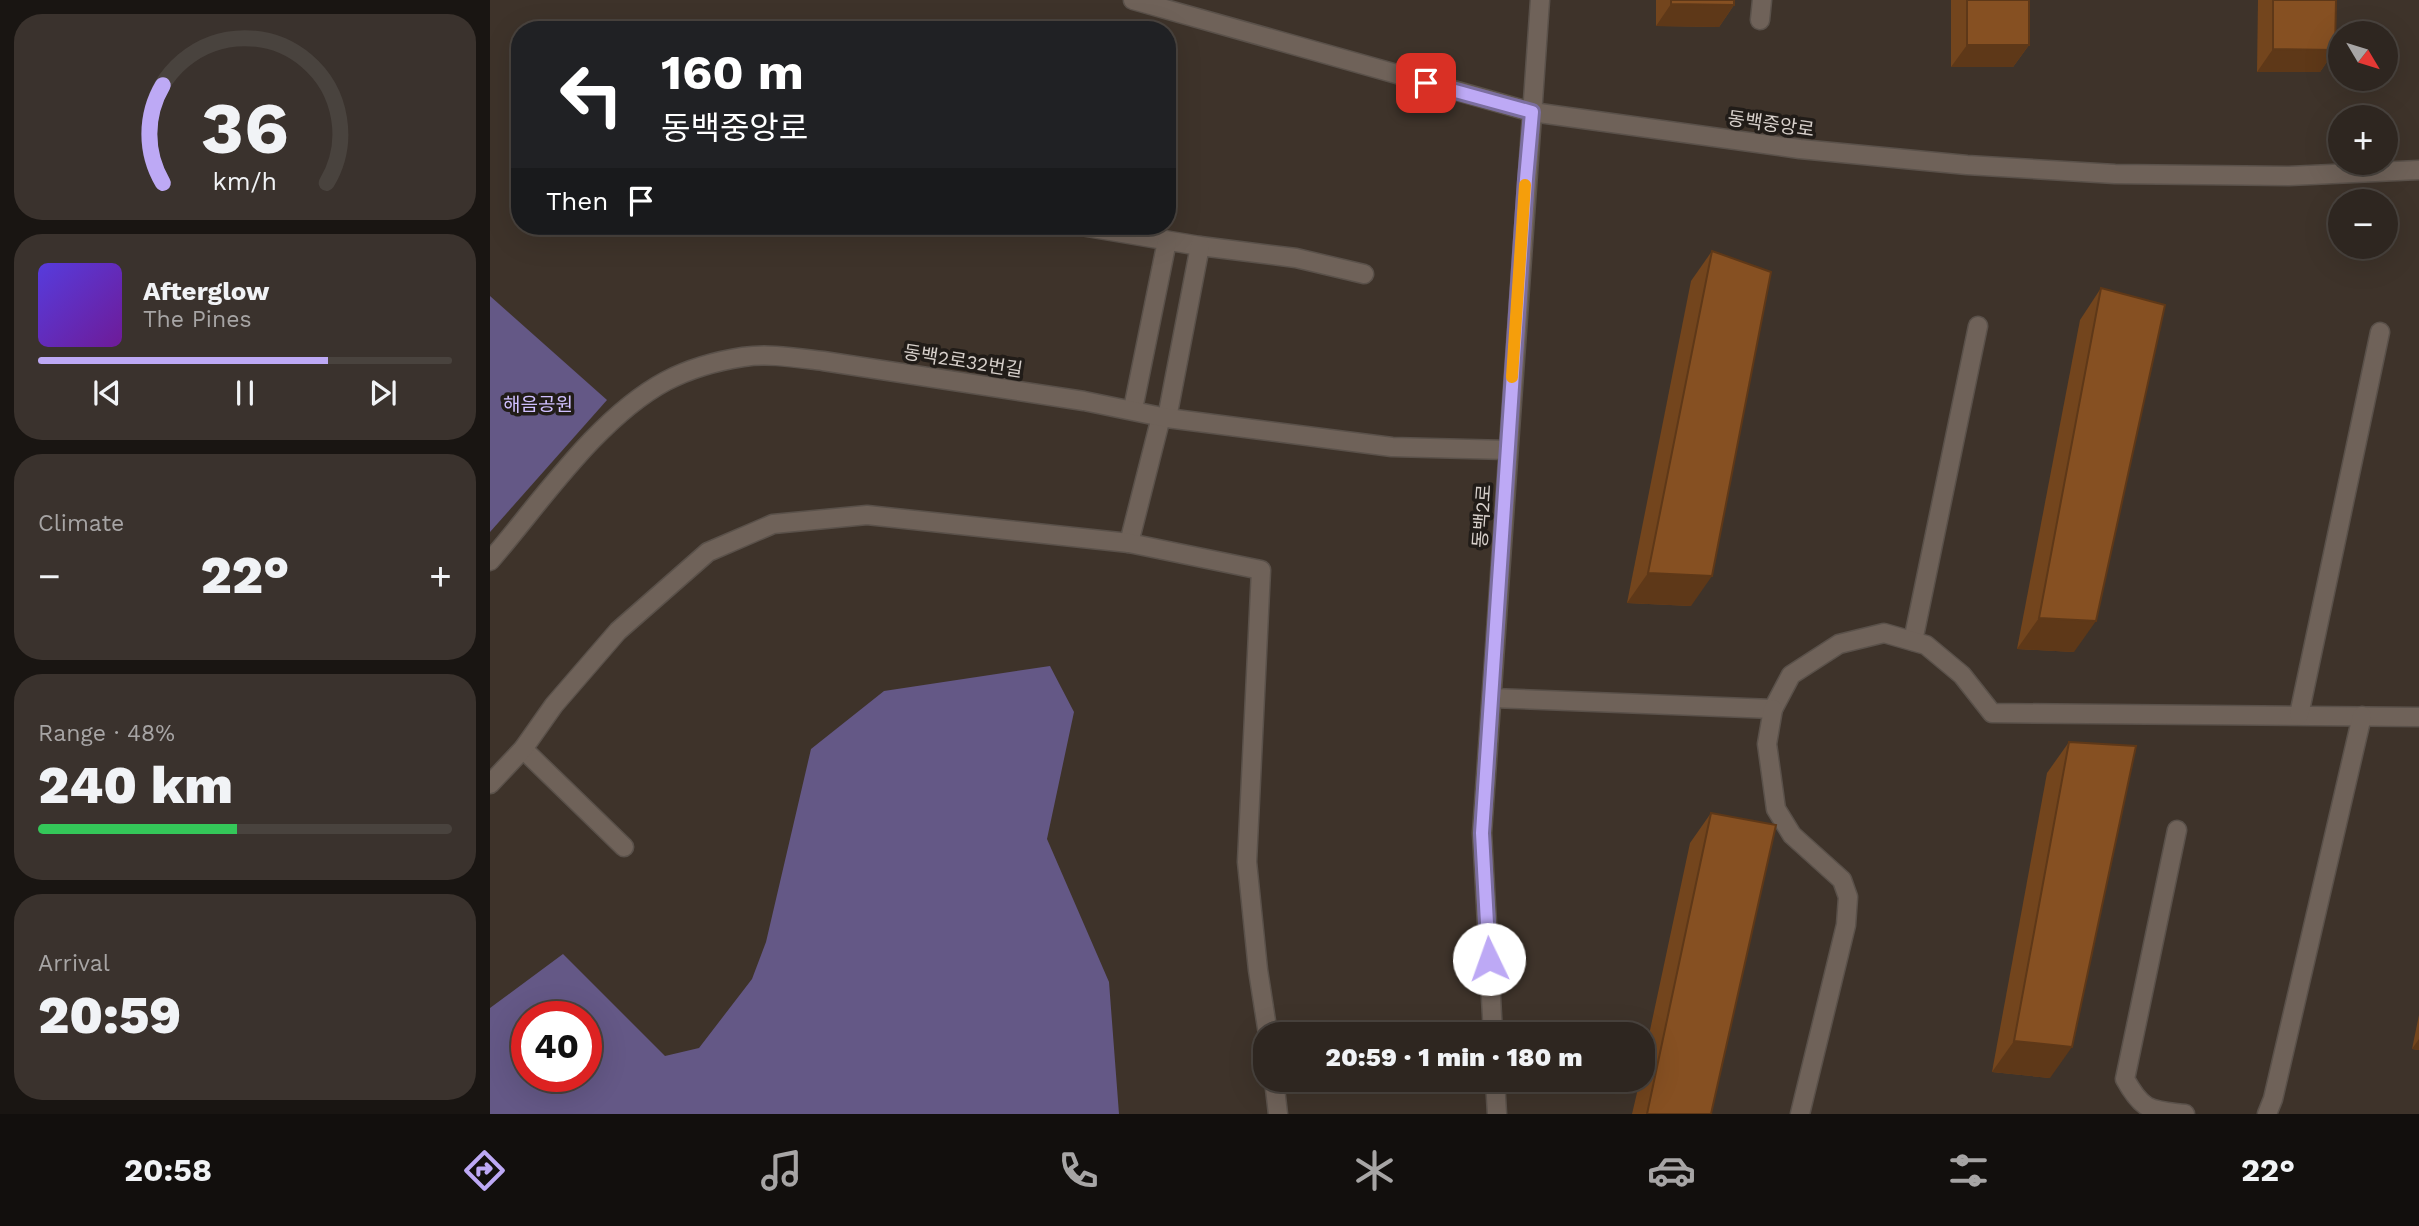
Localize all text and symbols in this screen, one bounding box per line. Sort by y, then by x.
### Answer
north arrow [2328,21,2398,91]
map controls [2328,21,2398,259]
text: 160 m [661,43,804,101]
icon: left [546,49,637,140]
pin [1396,53,1456,113]
icon: arrive [1407,64,1445,102]
text: 36 [201,85,289,171]
button: + [2328,105,2398,175]
street label: 동백중앙로 [1726,107,1816,141]
text: 동백중앙로 [661,109,808,147]
text: km/h [213,167,277,196]
icon: arrive [622,182,660,220]
text: Then [546,186,608,216]
button: − [2328,189,2398,259]
text: Afterglow [143,276,269,306]
text: The Pines [143,306,252,333]
street label: 동백2로32번길 [902,340,1024,382]
icon: previous [88,374,126,412]
icon: pause [226,374,264,412]
icon: next [364,374,402,412]
park label: 해음공원 [503,393,573,416]
street label: 동백2로 [1468,484,1496,548]
text: Climate [38,510,124,537]
text: 22° [201,545,289,606]
text: − [38,554,61,598]
text: + [429,554,452,598]
text: Range · 48% [38,720,175,747]
text: 240 km [38,755,233,816]
position arrow [1452,922,1526,996]
text: Arrival [38,950,110,977]
text: 20:59 [38,985,181,1046]
speed limit sign: 40 [511,1001,602,1092]
text: 20:59 · 1 min · 180 m [1325,1042,1583,1072]
icon: directions [460,1146,509,1195]
icon: music [757,1146,806,1195]
icon: phone [1054,1146,1103,1195]
icon: climate [1350,1146,1399,1195]
icon: car [1647,1146,1696,1195]
icon: filters [1944,1146,1993,1195]
text: 20:58 [124,1151,212,1189]
text: 22° [2241,1151,2295,1189]

